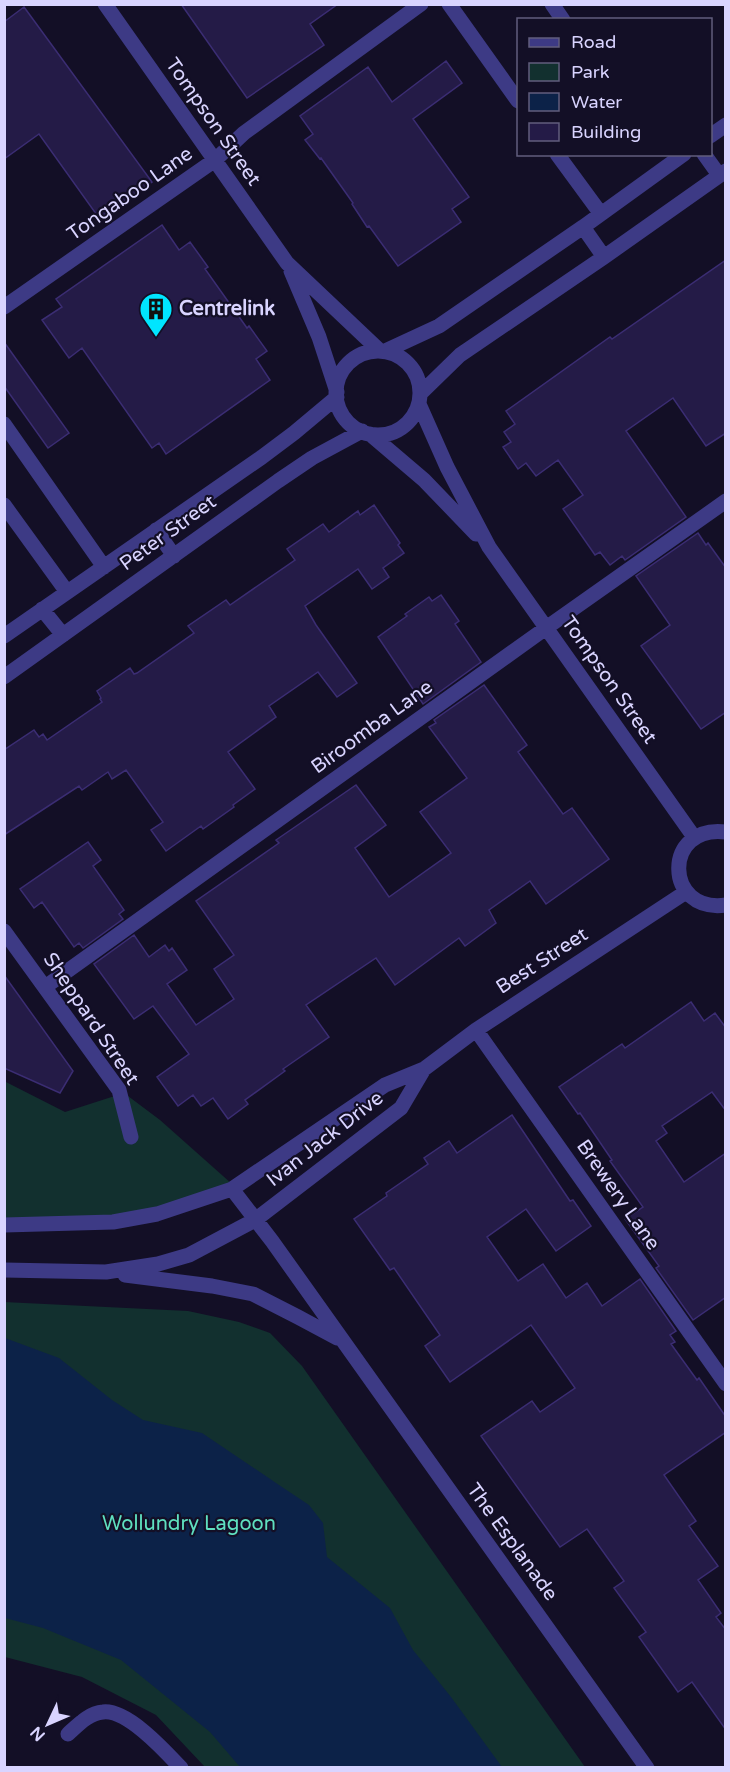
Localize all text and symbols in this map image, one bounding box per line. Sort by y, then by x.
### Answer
legend [517,18,712,156]
text: Road [571,31,616,53]
street label: Tompson Street [160,54,266,191]
text: Park [571,61,610,83]
text: Water [571,91,622,113]
text: Building [571,121,641,143]
street label: Tongaboo Lane [63,142,197,246]
building icon: Centrelink [138,291,174,338]
place label: Centrelink [179,297,275,321]
street label: Peter Street [115,490,221,576]
street label: Tompson Street [556,612,662,749]
street label: Biroomba Lane [307,675,437,779]
street label: Best Street [492,922,593,1000]
street label: Sheppard Street [38,948,144,1090]
street label: Ivan Jack Drive [262,1086,388,1192]
street label: Brewery Lane [571,1135,665,1255]
street label: The Esplanade [461,1479,563,1605]
park label: Wollundry Lagoon [102,1512,276,1536]
north arrow [18,1694,78,1754]
text: N [26,1722,50,1745]

